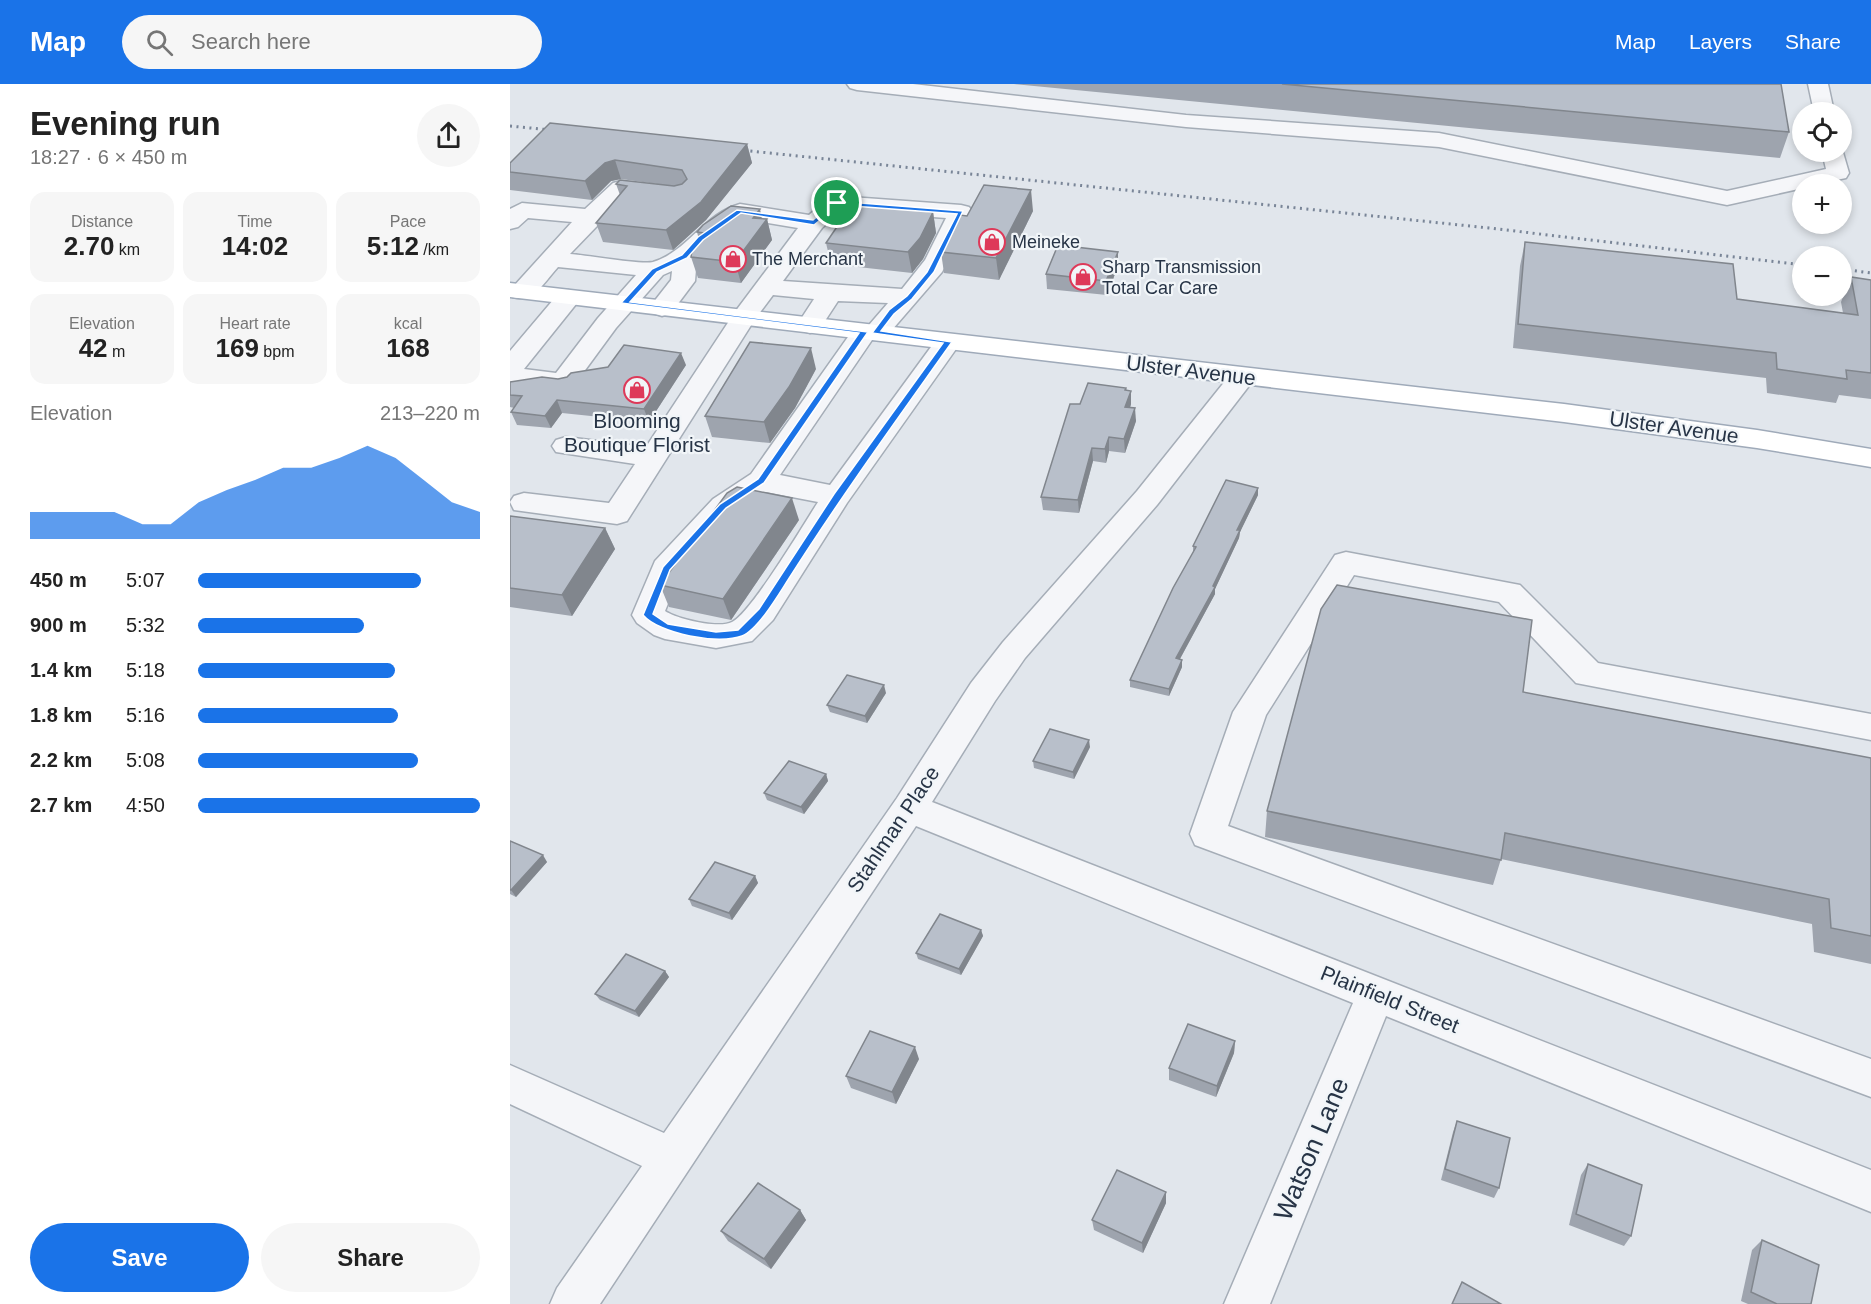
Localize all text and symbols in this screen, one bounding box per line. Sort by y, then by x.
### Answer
search box [122,15,542,69]
text: Map [30,26,86,57]
icon: search [143,26,176,59]
text: Search here [191,29,311,54]
text: Map [1615,30,1656,53]
text: Layers [1689,30,1752,53]
text: Share [1785,30,1841,53]
map controls [1792,102,1852,306]
button: locate [1792,102,1852,162]
button: share [417,104,480,167]
text: Evening run [30,105,221,142]
text: 18:27 · 6 × 450 m [30,146,187,168]
button: + [1792,174,1852,234]
pin [811,177,862,228]
icon: arrive [820,186,853,219]
text: Distance [71,213,133,230]
text: Time [238,213,272,230]
text: Pace [390,213,426,230]
shop icon: Meineke [977,227,1007,257]
text: 2.70 [64,231,114,261]
text: 14:02 [222,231,288,261]
text: 5:12 [367,231,419,261]
place label: Meineke [1012,232,1080,252]
text: km [114,241,140,258]
text: /km [419,241,449,258]
shop icon: The Merchant [718,244,748,274]
button: − [1792,246,1852,306]
place label: The Merchant [752,249,863,269]
place label: Sharp Transmission Total Car Care [1102,257,1261,298]
shop icon: Sharp Transmission Total Car Care [1068,262,1098,292]
text: Elevation [69,315,135,332]
text: Heart rate [219,315,291,332]
text: kcal [394,315,422,332]
text: 42 [79,333,108,363]
text: 169 [216,333,259,363]
text: 168 [386,333,430,363]
text: m [108,343,125,360]
text: bpm [259,343,294,360]
street label: Ulster Avenue [1125,351,1257,389]
shop icon: Blooming Boutique Florist [622,375,652,405]
text: Elevation [30,402,112,424]
text: 213–220 m [380,402,480,424]
street label: Ulster Avenue [1608,407,1740,447]
place label: Blooming Boutique Florist [564,409,710,456]
text: 450 m [30,569,87,591]
text: 5:07 [126,569,165,591]
text: 900 m [30,614,87,636]
text: 5:32 [126,614,165,636]
text: 1.4 km [30,659,92,681]
text: 5:18 [126,659,165,681]
text: 1.8 km [30,704,92,726]
text: 5:16 [126,704,165,726]
text: 2.2 km [30,749,92,771]
text: 5:08 [126,749,165,771]
street label: Stahlman Place [842,762,944,896]
text: 2.7 km [30,794,92,816]
text: 4:50 [126,794,165,816]
street label: Plainfield Street [1318,961,1463,1037]
street label: Watson Lane [1267,1073,1355,1225]
button: Save [30,1223,249,1292]
button: Share [261,1223,480,1292]

